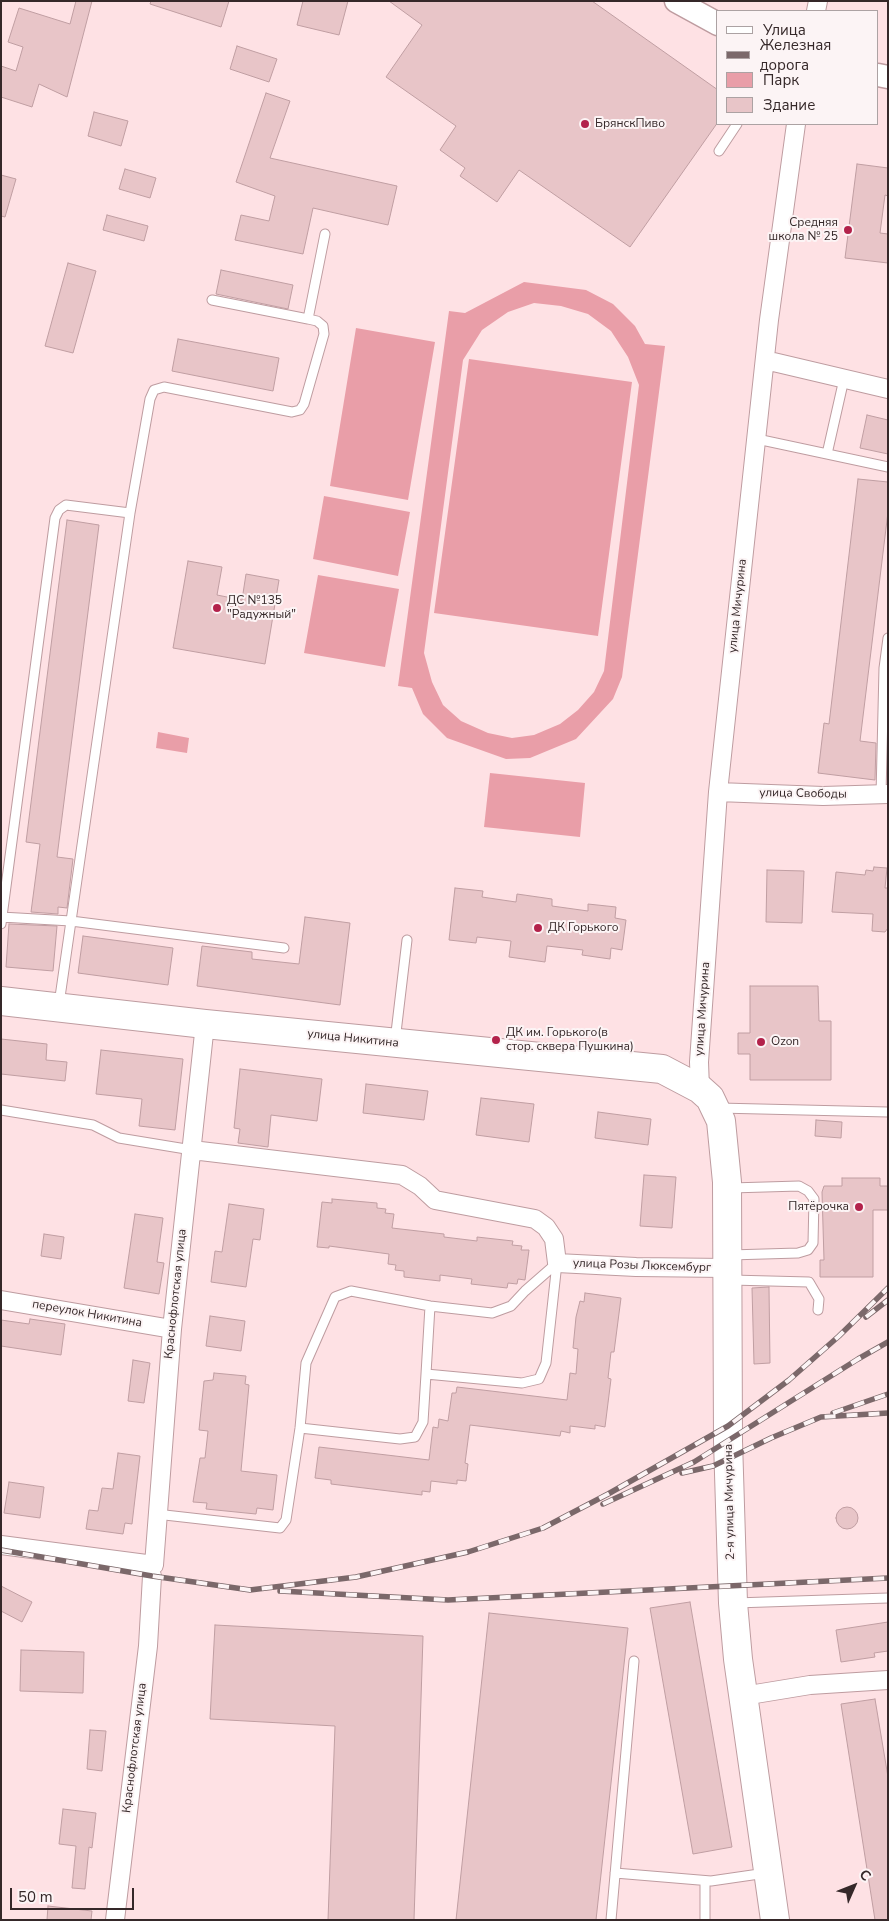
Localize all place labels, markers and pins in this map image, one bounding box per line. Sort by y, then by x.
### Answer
place label: БрянскПиво [595,117,665,131]
marker: БрянскПиво [579,118,591,130]
place label: Средняя школа № 25 [769,216,838,244]
marker: Средняя школа № 25 [842,224,854,236]
place label: ДС №135 "Радужный" [227,594,296,622]
marker: ДС №135 "Радужный" [211,602,223,614]
place label: ДК Горького [548,921,619,935]
marker: ДК Горького [532,922,544,934]
place label: ДК им. Горького(в стор. сквера Пушкина) [506,1026,634,1054]
marker: ДК им. Горького(в стор. сквера Пушкина) [490,1034,502,1046]
place label: Ozon [771,1035,799,1049]
marker: Ozon [755,1036,767,1048]
place label: Пятёрочка [788,1200,849,1214]
marker: Пятёрочка [853,1201,865,1213]

